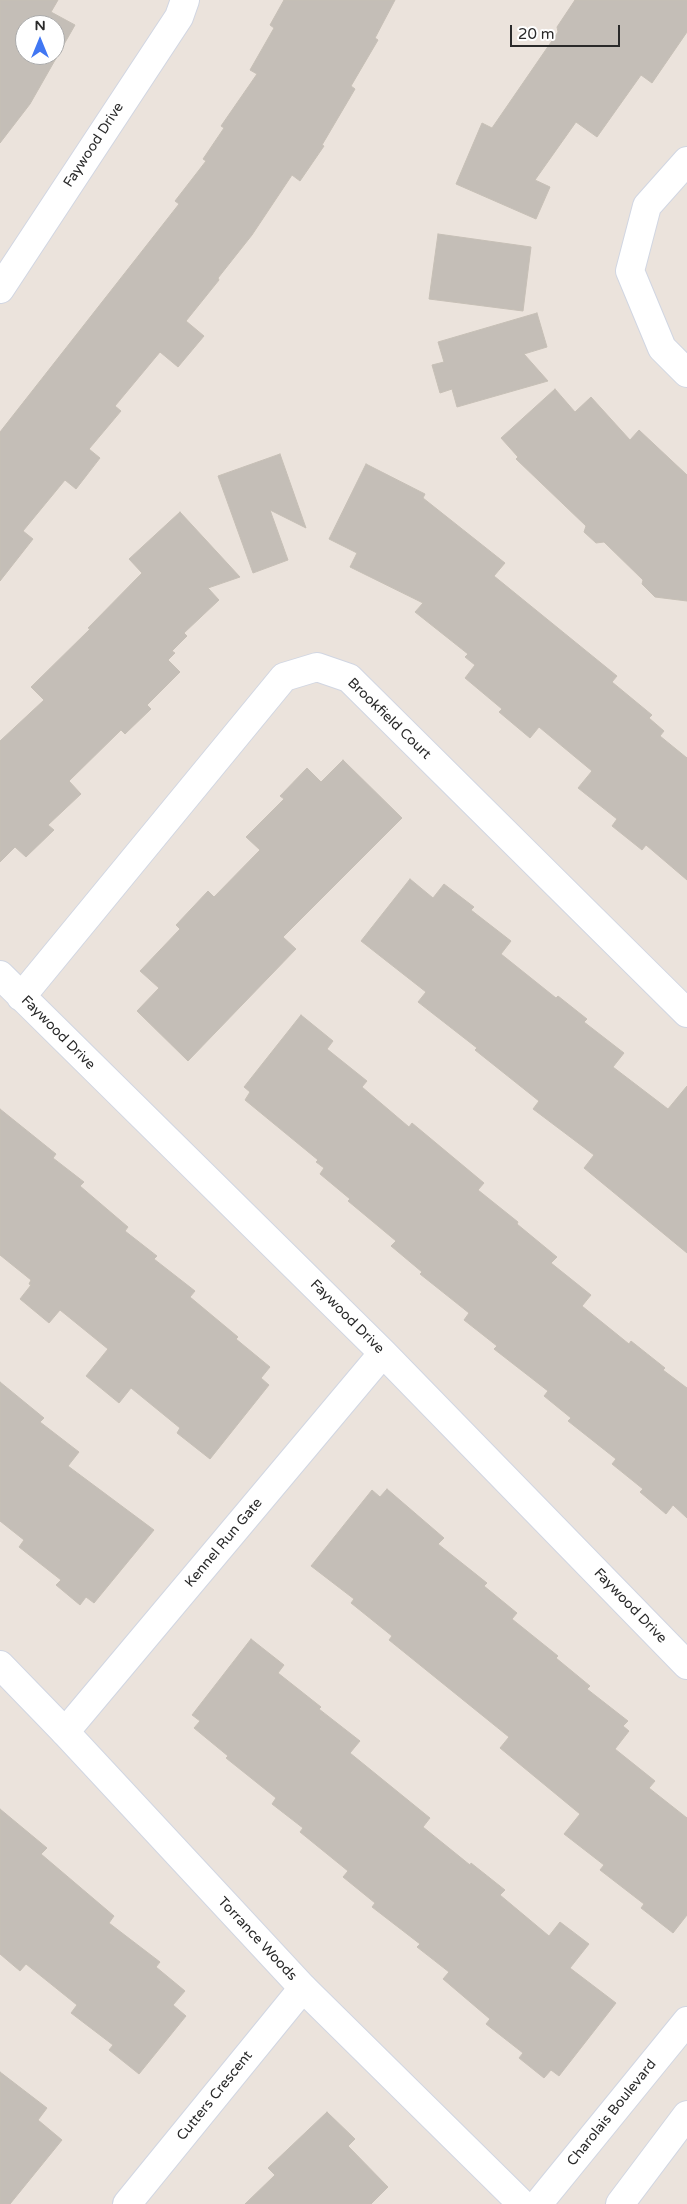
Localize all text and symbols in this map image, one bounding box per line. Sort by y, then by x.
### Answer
north arrow [15,15,65,65]
scale bar [512,15,622,47]
text: N [34,17,46,34]
text: 20 m [518,25,555,43]
street label: Faywood Drive [60,99,128,191]
street label: Brookfield Court [344,675,434,763]
street label: Faywood Drive [18,993,98,1073]
street label: Faywood Drive [307,1277,387,1357]
street label: Kennel Run Gate [182,1495,266,1591]
street label: Faywood Drive [590,1565,670,1647]
street label: Torrance Woods [214,1894,300,1984]
street label: Cutters Crescent [174,2048,256,2144]
street label: Charolais Boulevard [564,2056,660,2170]

